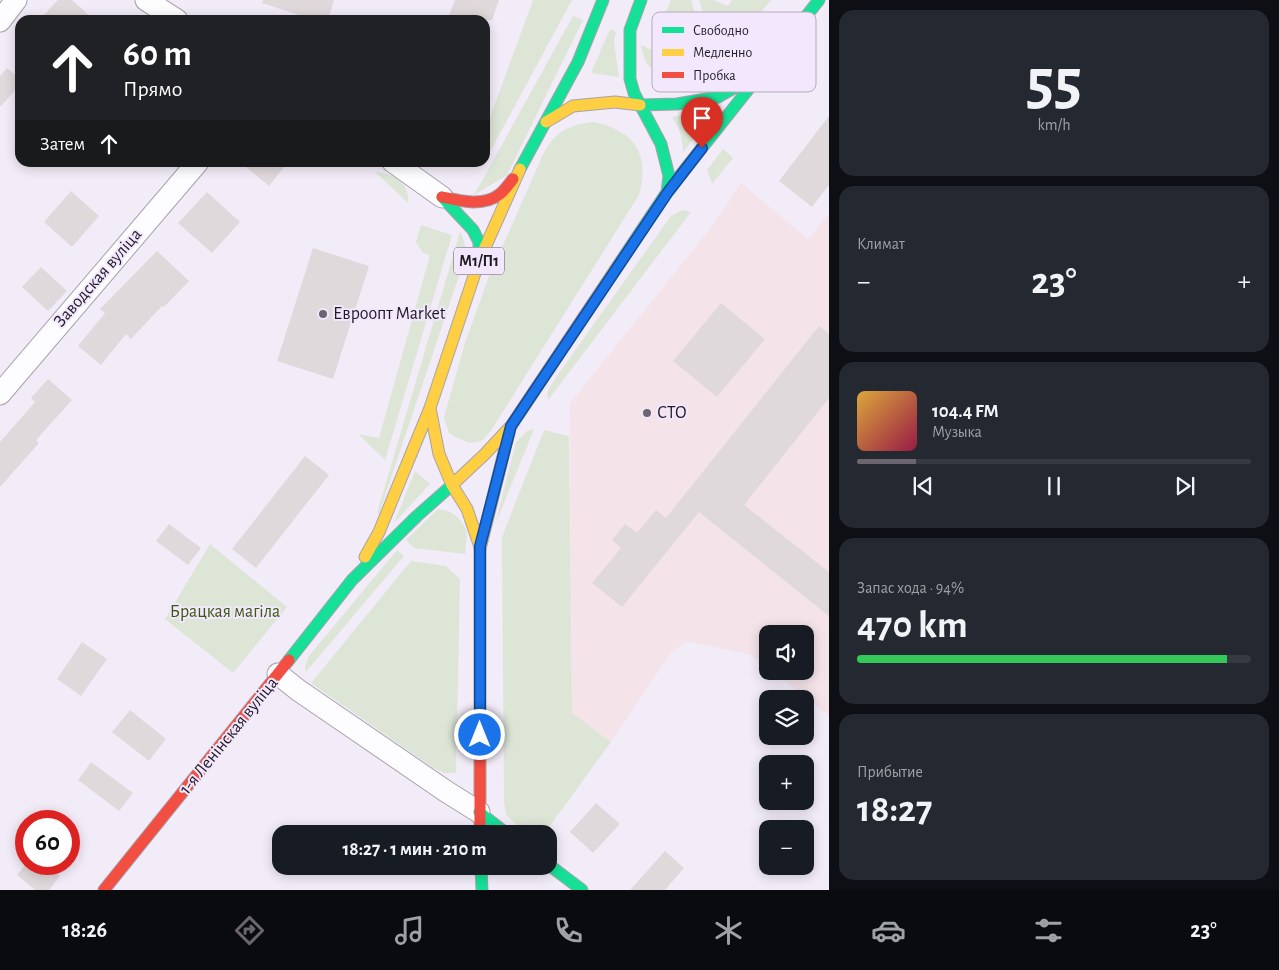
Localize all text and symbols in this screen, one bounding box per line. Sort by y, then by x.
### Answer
legend [652,12,816,92]
text: Свободно [693,24,749,38]
icon: ahead [40,35,105,100]
text: 60 m [123,37,192,72]
text: Медленно [693,46,752,60]
text: 55 [1026,51,1082,116]
text: Пробка [693,69,736,83]
text: Прямо [123,78,182,100]
pin [681,97,723,148]
icon: arrive [688,104,716,132]
text: km/h [1037,117,1071,133]
icon: ahead [95,130,123,158]
text: Затем [40,135,85,154]
street label: Заводская вуліца [51,225,145,331]
text: Климат [857,236,905,252]
road number: М1/П1 [454,248,504,274]
text: 23° [1031,263,1077,301]
text: − [857,268,870,296]
text: + [1238,268,1251,296]
place label: Евроопт Market [333,305,446,323]
marker: Евроопт Market [317,308,329,320]
text: 104.4 FM [932,402,999,421]
place label: СТО [657,404,687,422]
marker: СТО [641,407,653,419]
text: Музыка [932,424,982,440]
icon: previous [909,472,937,500]
icon: pause [1040,472,1068,500]
icon: next [1171,472,1199,500]
text: Запас хода · 94% [857,580,964,596]
park label: Брацкая магіла [170,603,280,621]
text: 470 km [857,607,968,645]
map controls [759,625,814,875]
button: sound [759,625,814,680]
street label: 1-я Ленінская вуліца [176,674,282,798]
button: layers [759,690,814,745]
position arrow [453,708,505,760]
button: + [759,755,814,810]
text: Прибытие [857,764,923,780]
text: 18:27 [857,791,932,829]
speed limit sign: 60 [15,810,80,875]
button: − [759,820,814,875]
text: 18:27 · 1 мин · 210 m [342,840,487,859]
icon: directions [232,913,267,948]
icon: music [392,913,427,948]
icon: phone [551,913,586,948]
icon: climate [711,913,746,948]
icon: car [871,913,906,948]
icon: filters [1031,913,1066,948]
text: 18:26 [62,919,107,941]
text: 23° [1190,919,1217,941]

